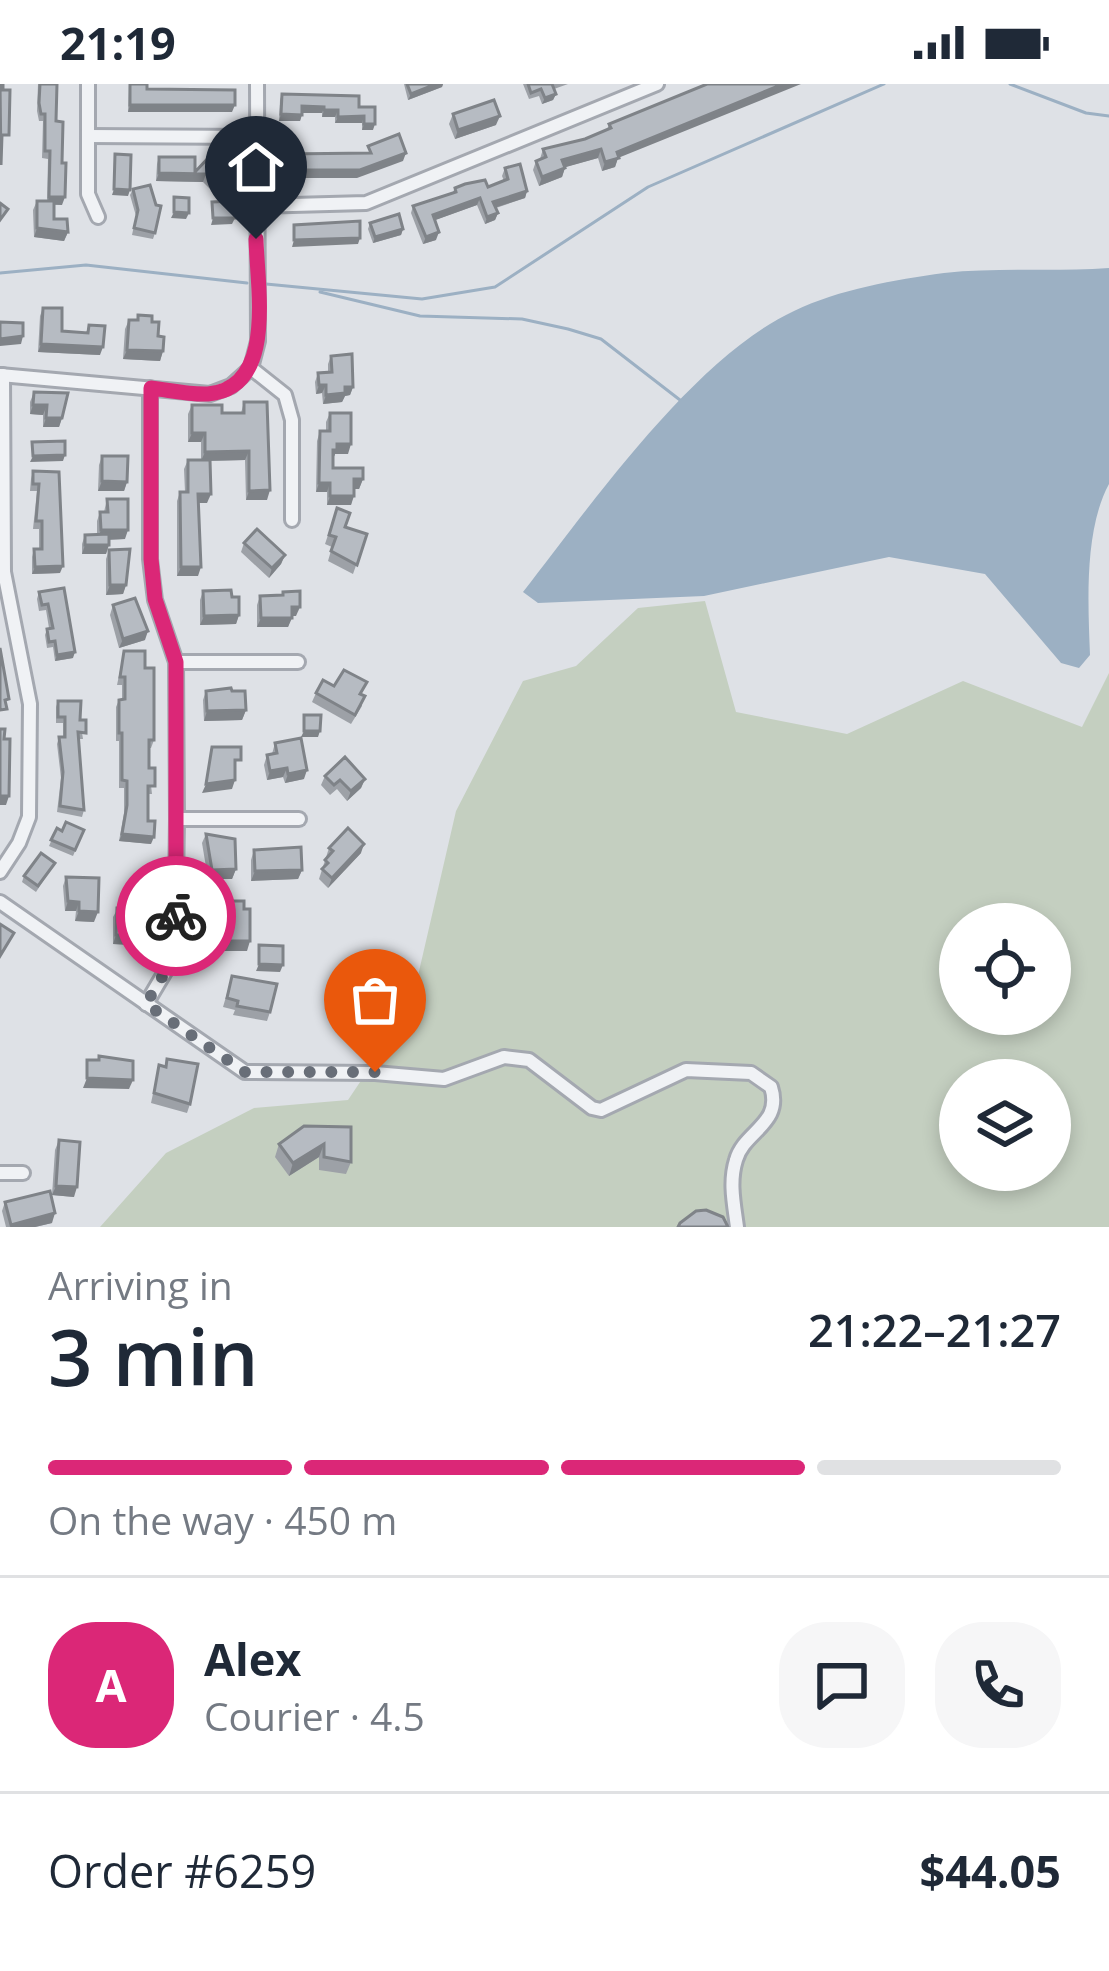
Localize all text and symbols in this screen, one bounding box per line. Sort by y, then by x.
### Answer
text: 21:19 [60,12,176,73]
pin [205,116,307,239]
icon: home [223,134,289,200]
courier [116,856,236,976]
icon: bike [143,883,209,949]
map controls [939,903,1071,1191]
button: locate [939,903,1071,1035]
pin [324,949,426,1072]
icon: bag [342,967,408,1033]
button: layers [939,1059,1071,1191]
text: Arriving in [48,1258,233,1311]
text: 21:22–21:27 [808,1299,1061,1360]
text: 3 min [48,1303,259,1409]
text: On the way · 450 m [48,1493,397,1546]
button: chat [779,1622,905,1748]
button: phone [935,1622,1061,1748]
text: Alex [204,1628,301,1689]
text: A [95,1654,127,1715]
text: Courier · 4.5 [204,1689,425,1742]
text: Order #6259 [48,1840,316,1901]
text: $44.05 [920,1840,1061,1901]

